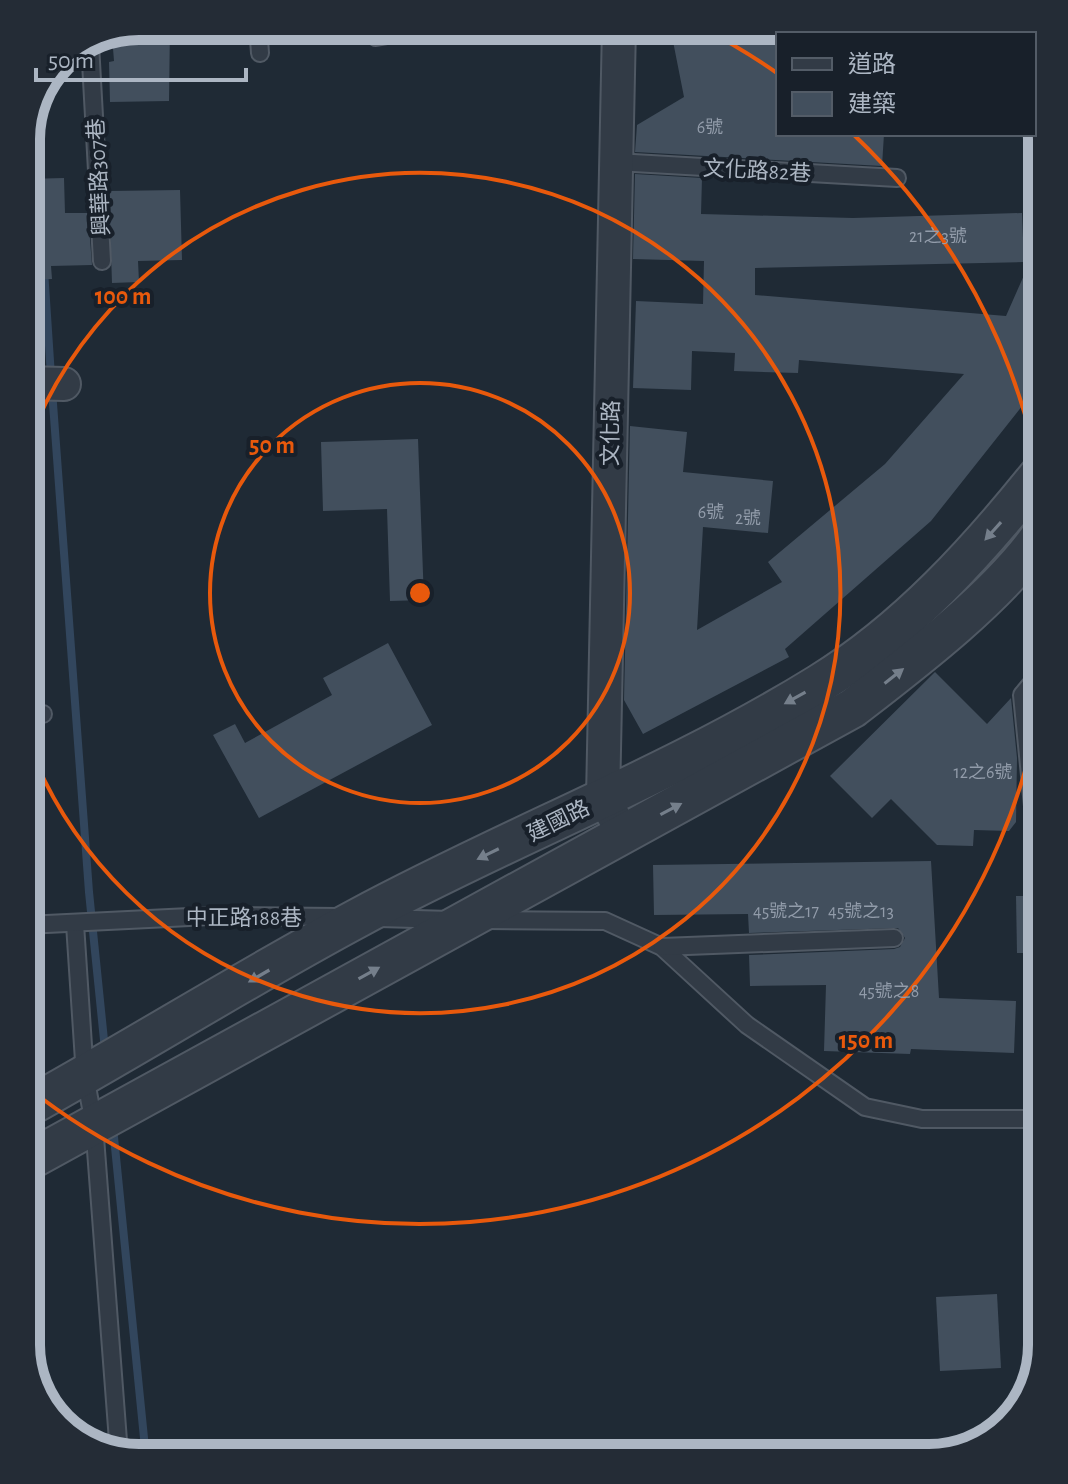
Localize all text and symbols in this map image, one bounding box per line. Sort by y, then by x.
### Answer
scale bar [36,32,246,82]
legend [776,32,1036,136]
text: 50 m [48,49,94,73]
text: 道路 [848,51,896,77]
text: 建築 [848,91,896,117]
house number: 6號 [697,117,723,137]
street label: 興華路307巷 [84,118,113,236]
street label: 文化路82巷 [702,156,812,185]
house number: 21之3號 [909,226,967,246]
text: 100 m [95,285,151,309]
street label: 文化路 [598,400,623,466]
text: 50 m [249,434,295,458]
house number: 6號 [698,502,724,522]
house number: 2號 [735,508,761,528]
one-way arrow [985,521,1002,541]
centre of rings [406,579,434,607]
one-way arrow [884,668,904,684]
one-way arrow [783,691,806,705]
house number: 12之6號 [954,762,1012,782]
street label: 建國路 [524,796,593,845]
one-way arrow [660,802,683,815]
one-way arrow [477,847,500,861]
house number: 45號之17 [753,901,819,921]
house number: 45號之13 [828,901,894,921]
street label: 中正路188巷 [186,906,302,929]
one-way arrow [358,966,380,980]
one-way arrow [248,969,270,983]
house number: 45號之8 [859,981,919,1001]
text: 150 m [839,1029,893,1053]

